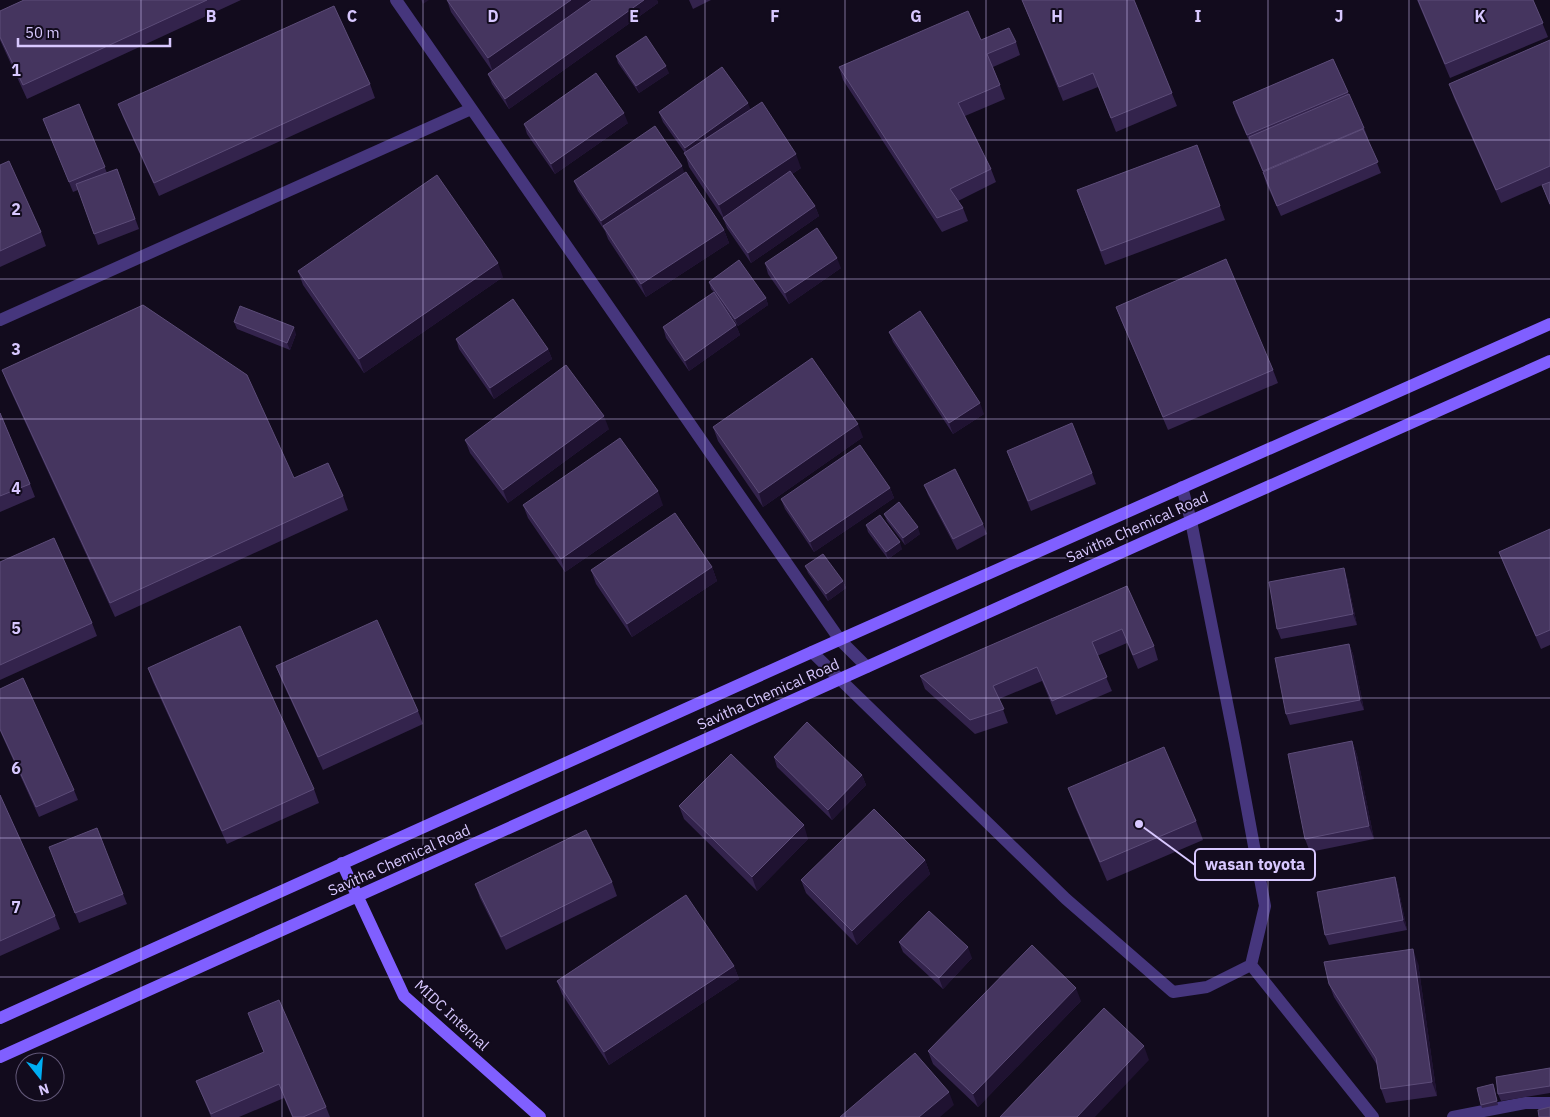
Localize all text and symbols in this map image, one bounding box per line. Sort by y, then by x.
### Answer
text: B [206,6,217,26]
text: C [347,6,357,26]
text: D [487,6,499,26]
text: E [629,6,639,26]
text: F [770,6,780,26]
text: G [910,6,922,26]
text: H [1051,6,1063,26]
text: I [1195,6,1202,26]
text: J [1335,6,1343,26]
text: K [1474,6,1486,26]
scale bar [18,15,170,47]
text: 50 m [25,23,60,42]
text: 1 [11,60,21,80]
text: 2 [11,199,21,219]
text: 3 [11,339,21,359]
text: 4 [11,478,21,498]
street label: Savitha Chemical Road [1063,487,1211,567]
text: 5 [11,618,21,638]
street label: Savitha Chemical Road [694,654,842,734]
text: 6 [11,758,21,778]
street label: Savitha Chemical Road [325,820,473,900]
callout: wasan toyota [1195,849,1315,880]
text: wasan toyota [1205,854,1305,874]
text: 7 [11,897,21,917]
street label: MIDC Internal [411,976,493,1054]
north arrow [15,1052,65,1102]
text: N [36,1079,51,1100]

